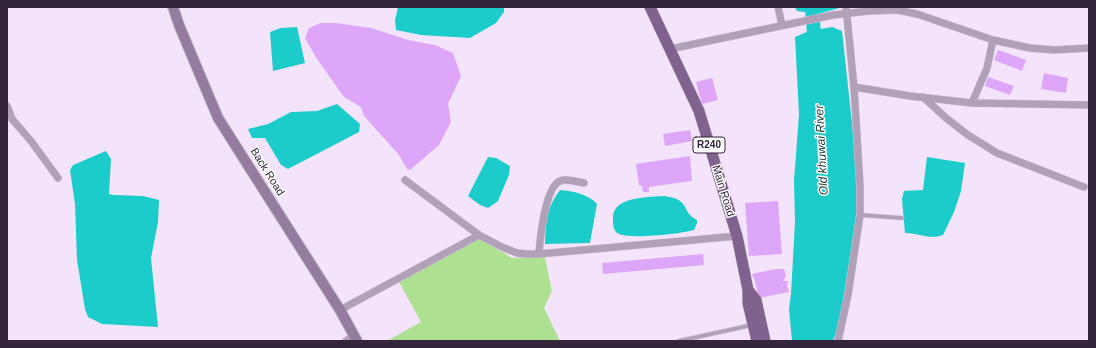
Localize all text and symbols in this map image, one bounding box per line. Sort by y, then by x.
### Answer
water label: Old khuwai River [812,104,832,196]
road number: R240 [693,137,725,153]
street label: Back Road [247,146,287,198]
street label: Main Road [709,164,737,218]

